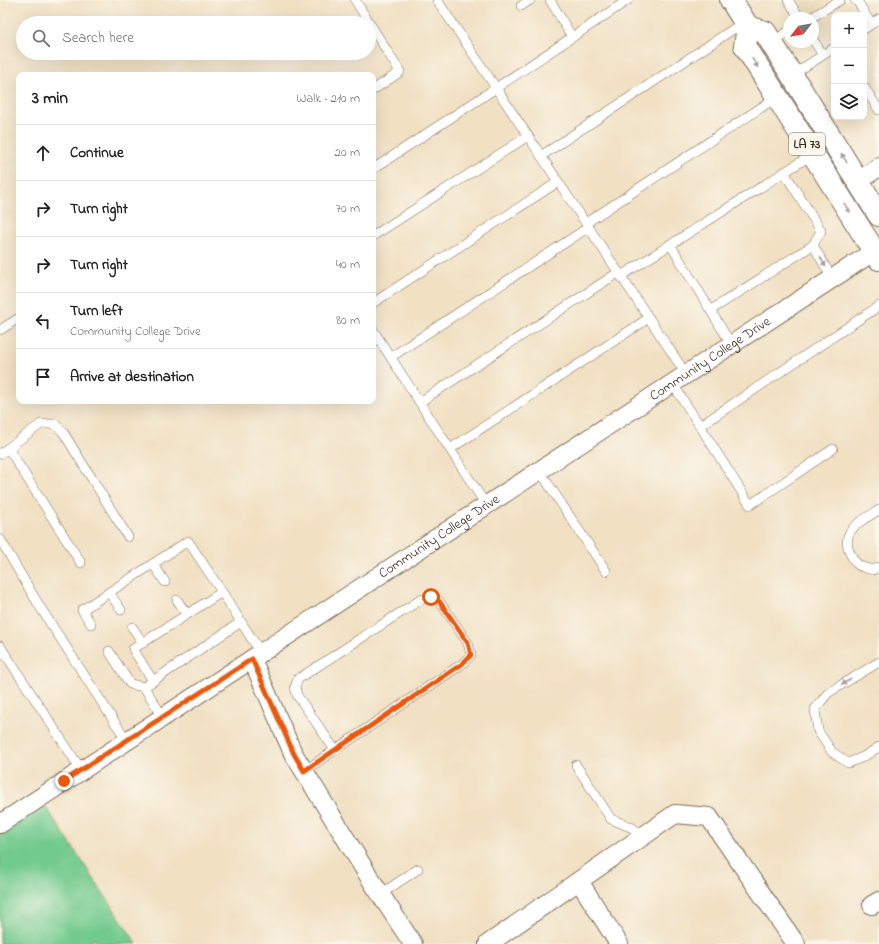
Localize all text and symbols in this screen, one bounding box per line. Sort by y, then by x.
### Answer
north arrow [783,12,819,48]
map controls [831,12,867,120]
button: + [831,12,867,48]
search box [16,16,376,60]
icon: search [30,27,52,49]
text: Search here [62,27,134,49]
button: − [831,48,867,84]
one-way arrow [752,57,759,69]
button: layers [831,84,867,120]
text: 3 min [32,86,68,111]
text: Walk · 210 m [296,89,360,108]
road number: LA 73 [789,133,825,155]
icon: ahead [32,142,54,164]
text: Continue [70,142,124,164]
text: 20 m [335,143,360,162]
one-way arrow [840,152,847,164]
icon: right [32,198,54,220]
text: Turn right [70,198,128,220]
text: 70 m [336,199,360,218]
one-way arrow [843,203,851,213]
icon: right [32,254,54,276]
text: Turn right [70,254,128,276]
text: 40 m [336,255,360,274]
one-way arrow [819,256,826,268]
text: Turn left [70,300,123,322]
icon: left [32,310,54,332]
text: 80 m [336,311,360,330]
street label: Community College Drive [645,311,775,406]
text: Community College Drive [70,322,201,341]
icon: arrive [32,366,54,388]
text: Arrive at destination [70,366,194,388]
street label: Community College Drive [374,488,504,584]
route start [422,588,440,606]
one-way arrow [840,679,852,686]
route end [55,772,73,790]

